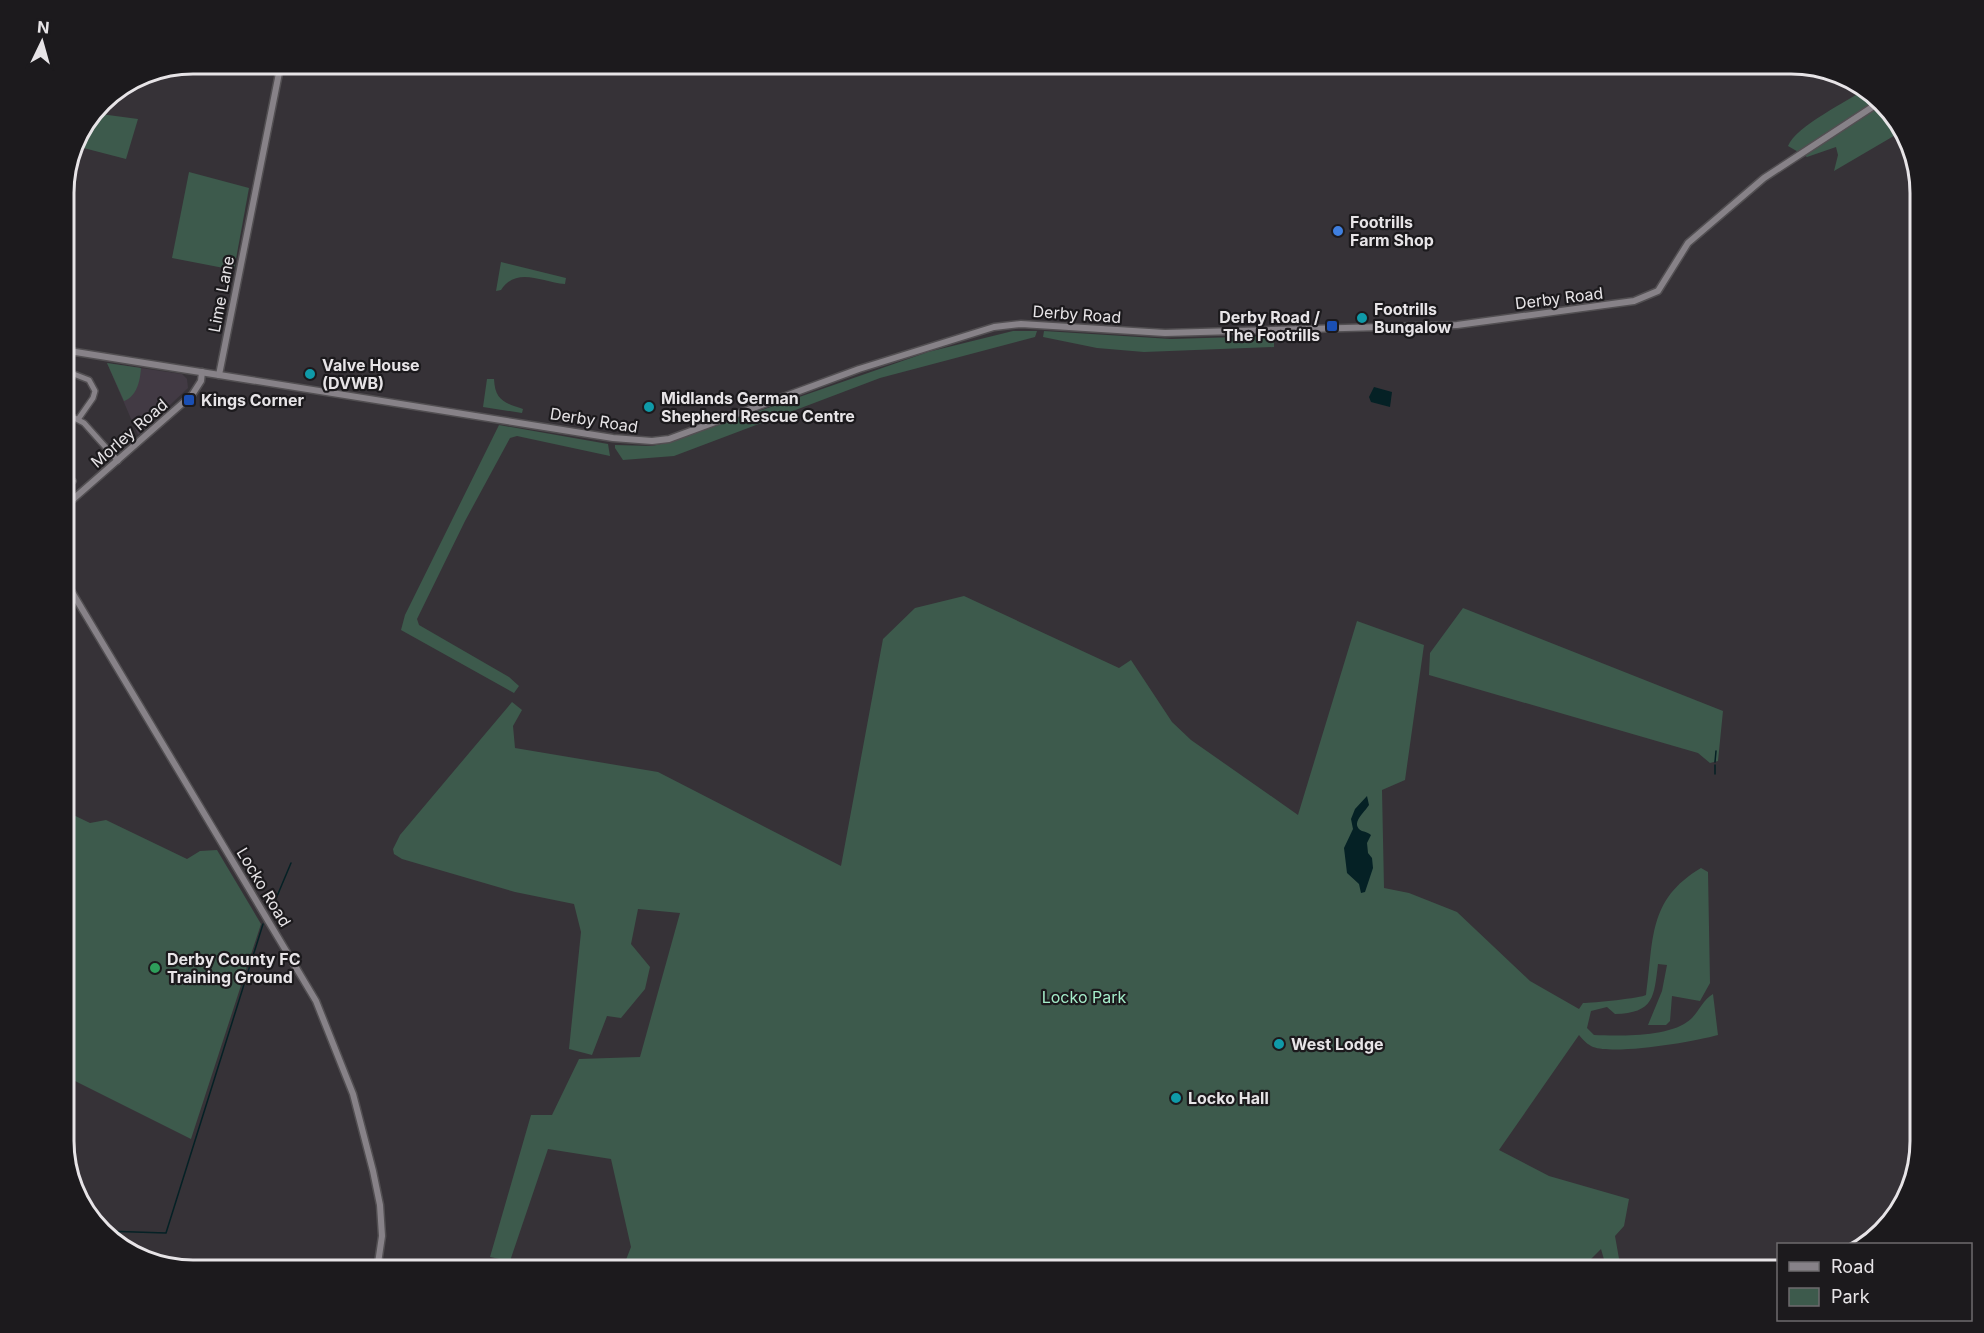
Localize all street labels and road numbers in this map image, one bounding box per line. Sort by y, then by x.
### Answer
street label: Lime Lane [204,254,238,334]
street label: Derby Road [1514,283,1604,313]
street label: Derby Road [1032,301,1122,327]
street label: Morley Road [86,394,172,472]
street label: Derby Road [549,403,639,437]
street label: Locko Road [233,844,295,930]

